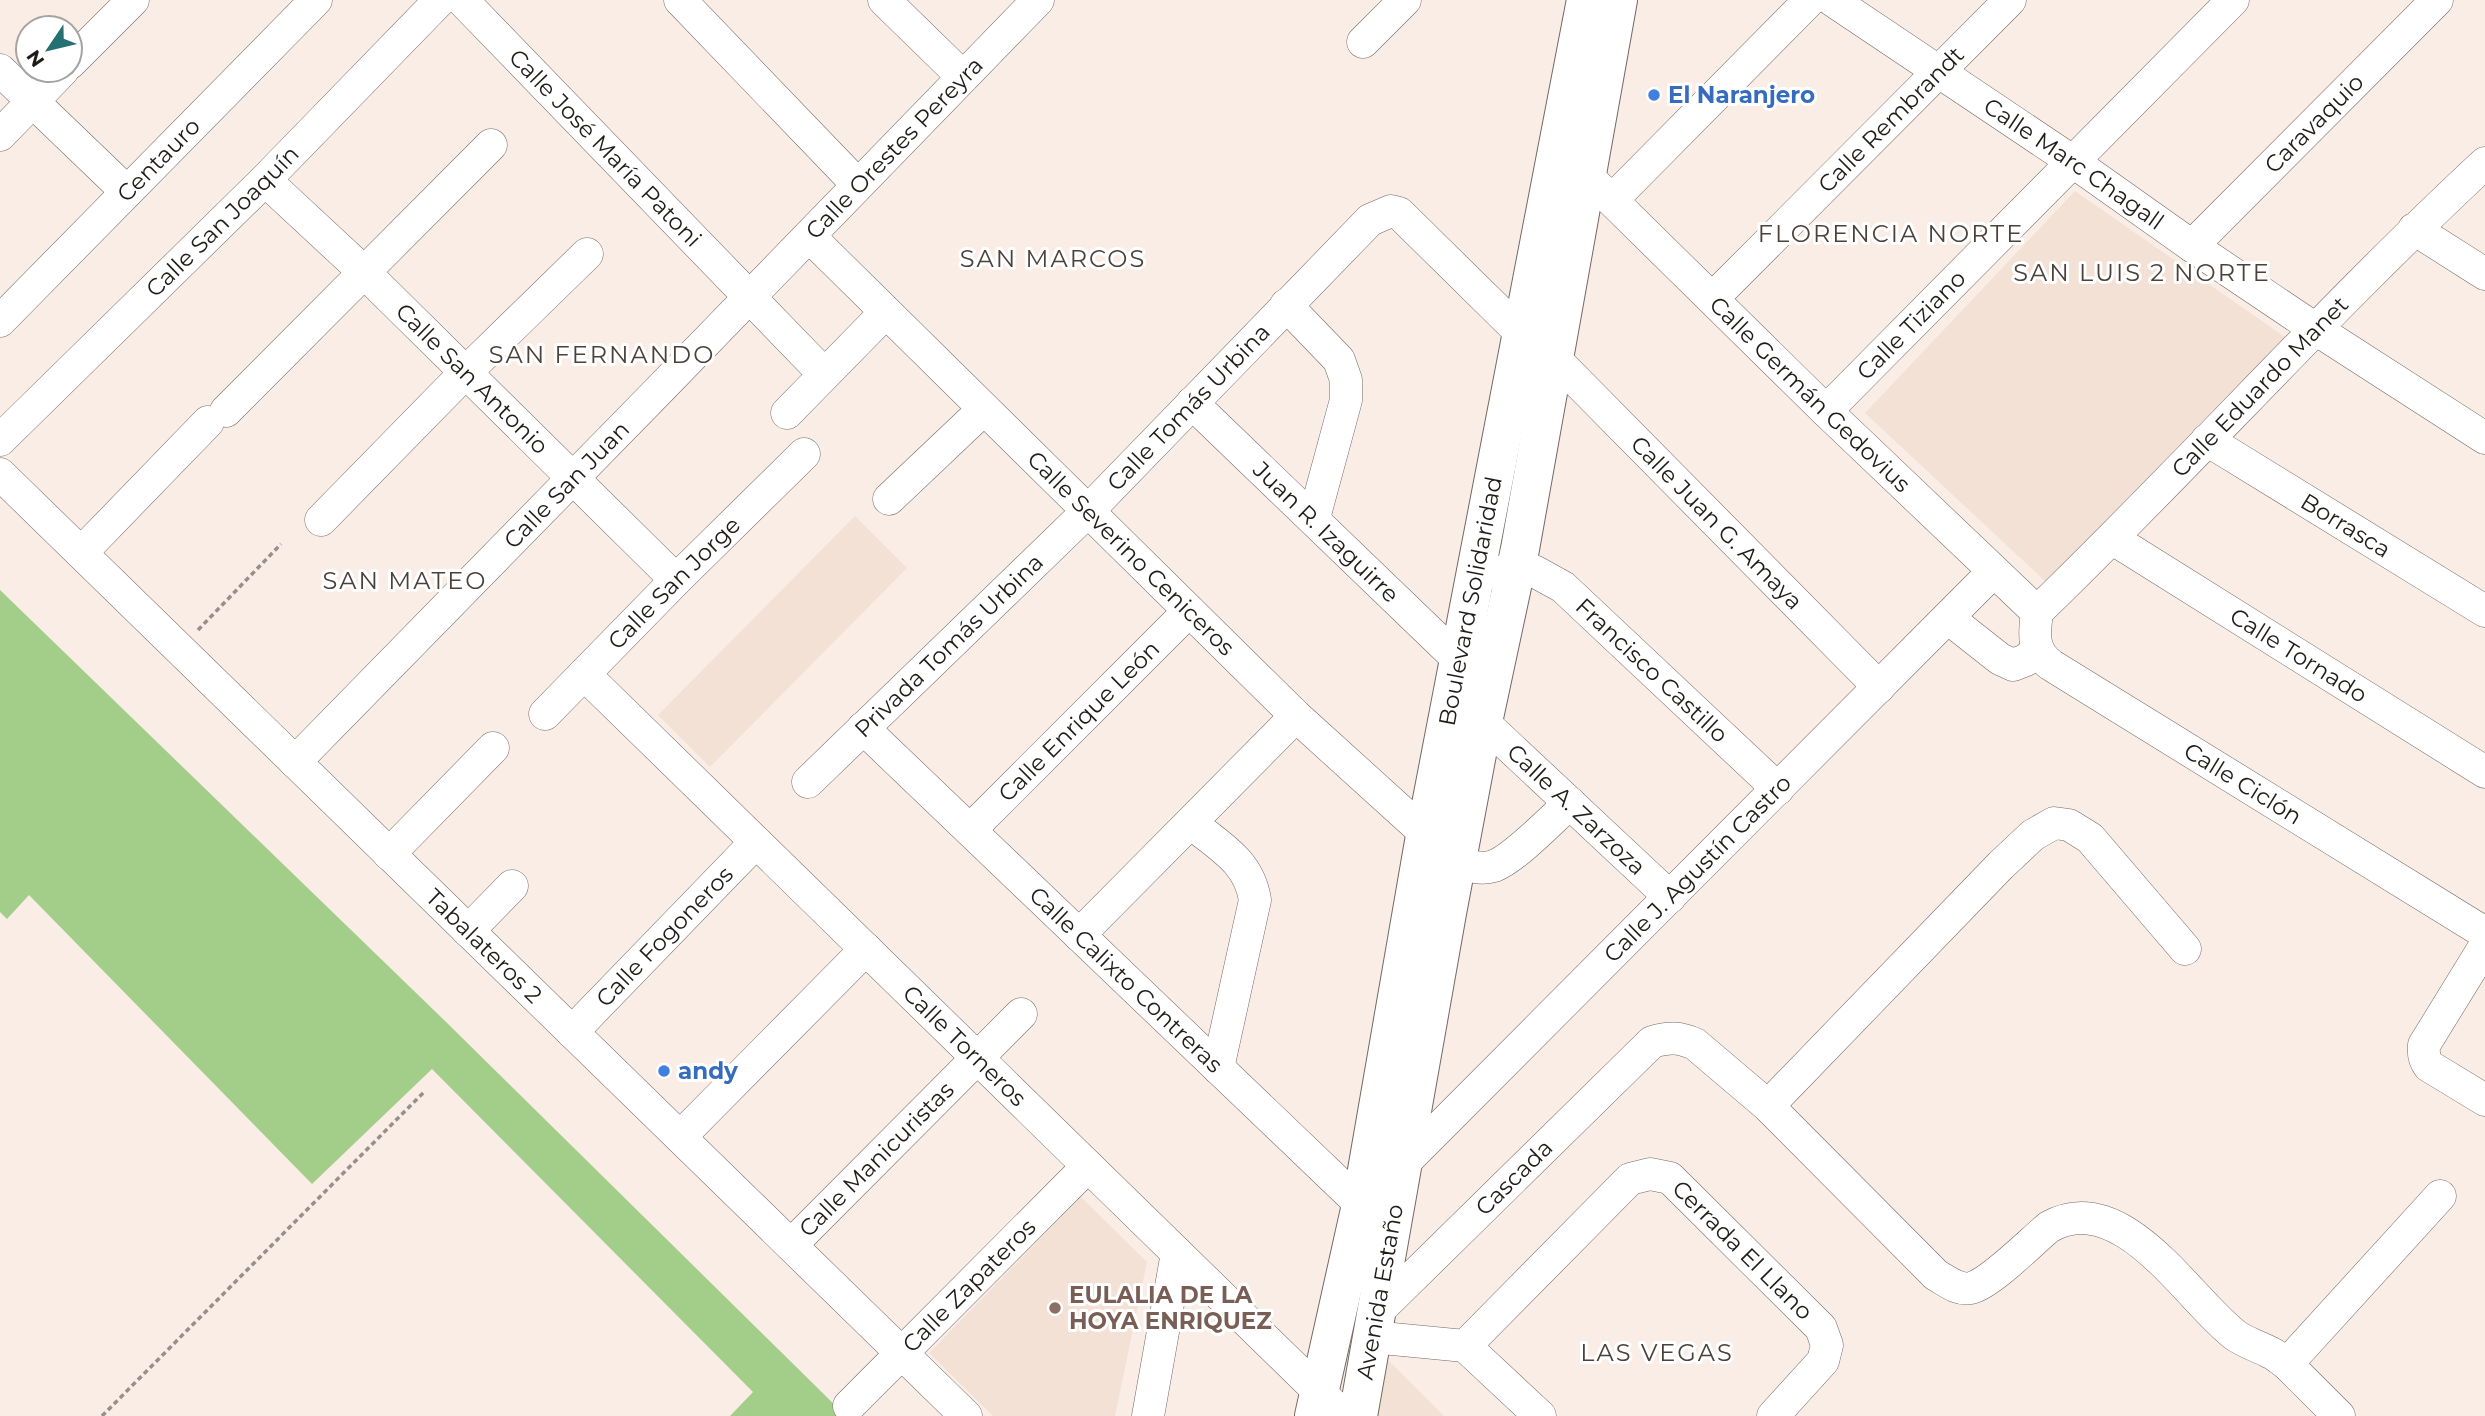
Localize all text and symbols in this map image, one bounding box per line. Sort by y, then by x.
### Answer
north arrow [14,14,84,84]
street label: Calle Rembrandt [1812,41,1970,198]
street label: Calle José María Patoni [503,43,707,253]
text: N [22,46,49,71]
street label: Calle Orestes Pereyra [800,51,989,245]
street label: Caravaquio [2259,68,2369,179]
place label: El Naranjero [1668,81,1815,109]
marker: El Naranjero [1646,87,1662,103]
street label: Calle Marc Chagall [1978,92,2169,236]
street label: Centauro [111,112,206,208]
street label: Calle San Joaquín [140,140,305,303]
district label: FLORENCIA NORTE [1758,219,2024,248]
district label: SAN MARCOS [960,244,1146,273]
district label: SAN LUIS 2 NORTE [2013,258,2271,287]
street label: Calle Tiziano [1851,264,1971,386]
street label: Calle Eduardo Manet [2166,290,2354,483]
street label: Calle Germán Gedovius [1704,291,1916,498]
street label: Calle San Antonio [390,297,554,460]
street label: Calle Tomás Urbina [1101,318,1276,497]
district label: SAN FERNANDO [489,340,715,369]
street label: Calle San Juan [498,415,635,555]
street label: Calle Juan G. Amaya [1625,430,1808,615]
street label: Calle Severino Ceniceros [1021,445,1240,661]
street label: Juan R. Izaguirre [1247,455,1405,608]
street label: Boulevard Solidaridad [1433,474,1508,728]
street label: Borrasca [2296,487,2396,564]
street label: Calle San Jorge [602,511,746,655]
street label: Privada Tomás Urbina [849,548,1049,743]
district label: SAN MATEO [323,566,487,595]
street label: Francisco Castillo [1570,592,1734,749]
street label: Calle Tornado [2225,602,2372,709]
street label: Calle Enrique León [992,635,1165,808]
street label: Calle Ciclón [2179,737,2307,831]
street label: Calle A. Zarzoza [1501,738,1651,881]
street label: Calle J. Agustín Castro [1598,769,1797,968]
street label: Calle Fogoneros [590,860,739,1013]
street label: Calle Calixto Contreras [1024,881,1228,1079]
street label: Tabalateros 2 [420,883,548,1009]
street label: Calle Torneros [897,979,1032,1112]
place label: andy [678,1057,738,1085]
marker: andy [656,1063,672,1079]
street label: Calle Manicuristas [793,1076,960,1243]
street label: Cascada [1470,1134,1558,1221]
street label: Cerrada El Llano [1666,1174,1819,1326]
street label: Avenida Estaño [1351,1202,1409,1382]
street label: Calle Zapateros [897,1213,1041,1358]
place label: EULALIA DE LA HOYA ENRIQUEZ [1069,1281,1272,1335]
marker: EULALIA DE LA HOYA ENRIQUEZ [1047,1300,1063,1316]
district label: LAS VEGAS [1580,1338,1734,1367]

